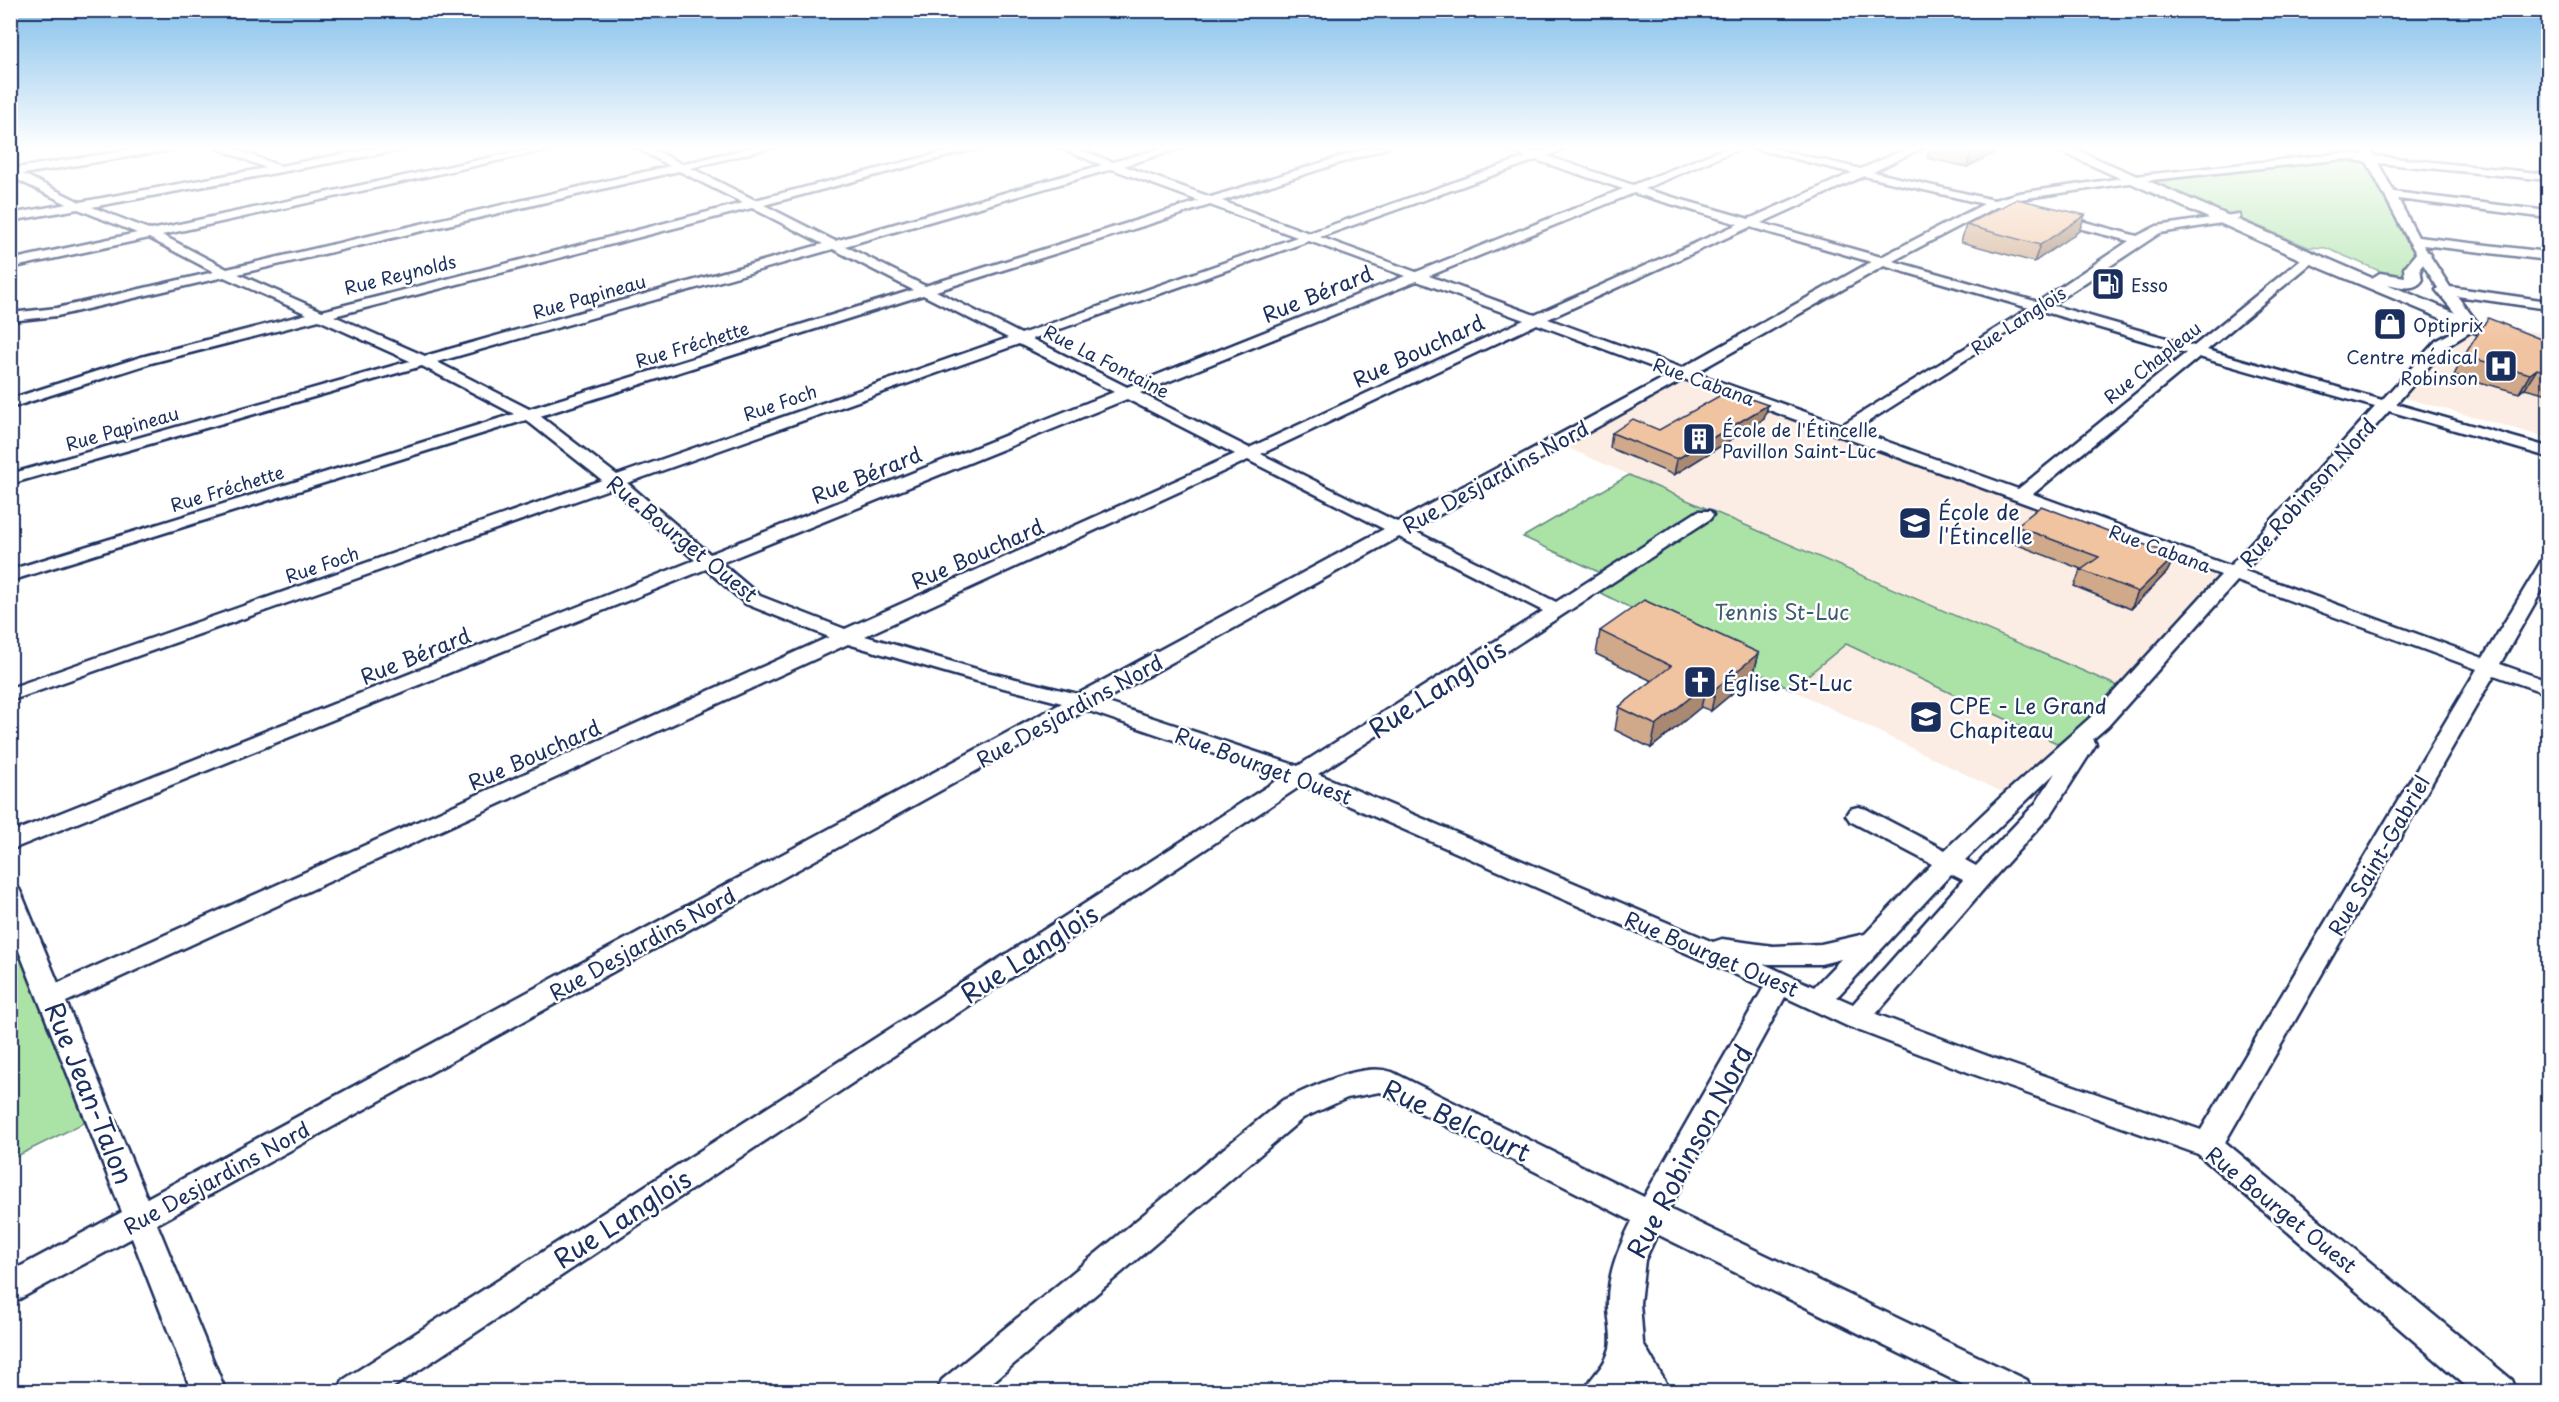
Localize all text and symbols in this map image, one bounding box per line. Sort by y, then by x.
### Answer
street label: Rue Reynolds [341,247,459,301]
street label: Rue Bérard [1257,256,1377,330]
fuel station icon: Esso [2090,266,2126,302]
street label: Rue Papineau [529,267,649,325]
place label: Esso [2131,271,2168,298]
street label: Rue Langlois [1965,279,2071,361]
street label: Rue Bouchard [1347,305,1489,394]
shop icon: Optiprix [2372,306,2408,342]
place label: Optiprix [2413,311,2483,338]
street label: Rue Fréchette [632,314,752,374]
street label: Rue Chapleau [2098,314,2206,410]
street label: Rue La Fontaine [1039,318,1175,404]
place label: Centre médical Robinson [2346,343,2478,391]
hospital icon: Centre médical Robinson [2483,348,2519,384]
street label: Rue Cabana [1650,350,1759,412]
street label: Rue Foch [739,377,821,427]
street label: Rue Papineau [62,399,182,457]
street label: Rue Robinson Nord [2231,410,2383,574]
street label: Rue Desjardins Nord [1396,411,1594,541]
place label: École de l'Étincelle Pavillon Saint-Luc [1722,416,1878,464]
building icon: École de l'Étincelle Pavillon Saint-Luc [1681,421,1717,457]
street label: Rue Bérard [806,437,926,511]
street label: Rue Fréchette [167,458,287,518]
street label: Rue Bourget Ouest [601,467,765,609]
place label: École de l'Étincelle [1938,495,2033,551]
school or university icon: École de l'Étincelle [1897,505,1933,541]
street label: Rue Bouchard [906,509,1048,596]
street label: Rue Cabana [2106,517,2215,579]
street label: Rue Foch [281,539,363,589]
park label: Tennis St-Luc [1715,595,1849,627]
street label: Rue Bérard [355,618,475,692]
street label: Rue Langlois [1360,629,1514,747]
street label: Rue Desjardins Nord [970,645,1168,775]
church icon: Église St-Luc [1682,664,1718,700]
place label: Église St-Luc [1723,666,1852,698]
place label: CPE - Le Grand Chapiteau [1949,689,2107,745]
school or university icon: CPE - Le Grand Chapiteau [1908,699,1944,735]
street label: Rue Bouchard [463,710,605,797]
street label: Rue Bourget Ouest [1171,718,1357,812]
street label: Rue Saint-Gabriel [2319,769,2437,941]
street label: Rue Desjardins Nord [543,878,741,1008]
street label: Rue Langlois [952,894,1106,1012]
street label: Rue Bourget Ouest [1620,902,1804,1004]
street label: Rue Jean-Talon [36,996,144,1190]
street label: Rue Robinson Nord [1616,1037,1762,1265]
street label: Rue Belcourt [1377,1069,1537,1171]
street label: Rue Desjardins Nord [117,1112,315,1242]
street label: Rue Bourget Ouest [2200,1138,2364,1280]
street label: Rue Langlois [545,1159,699,1277]

